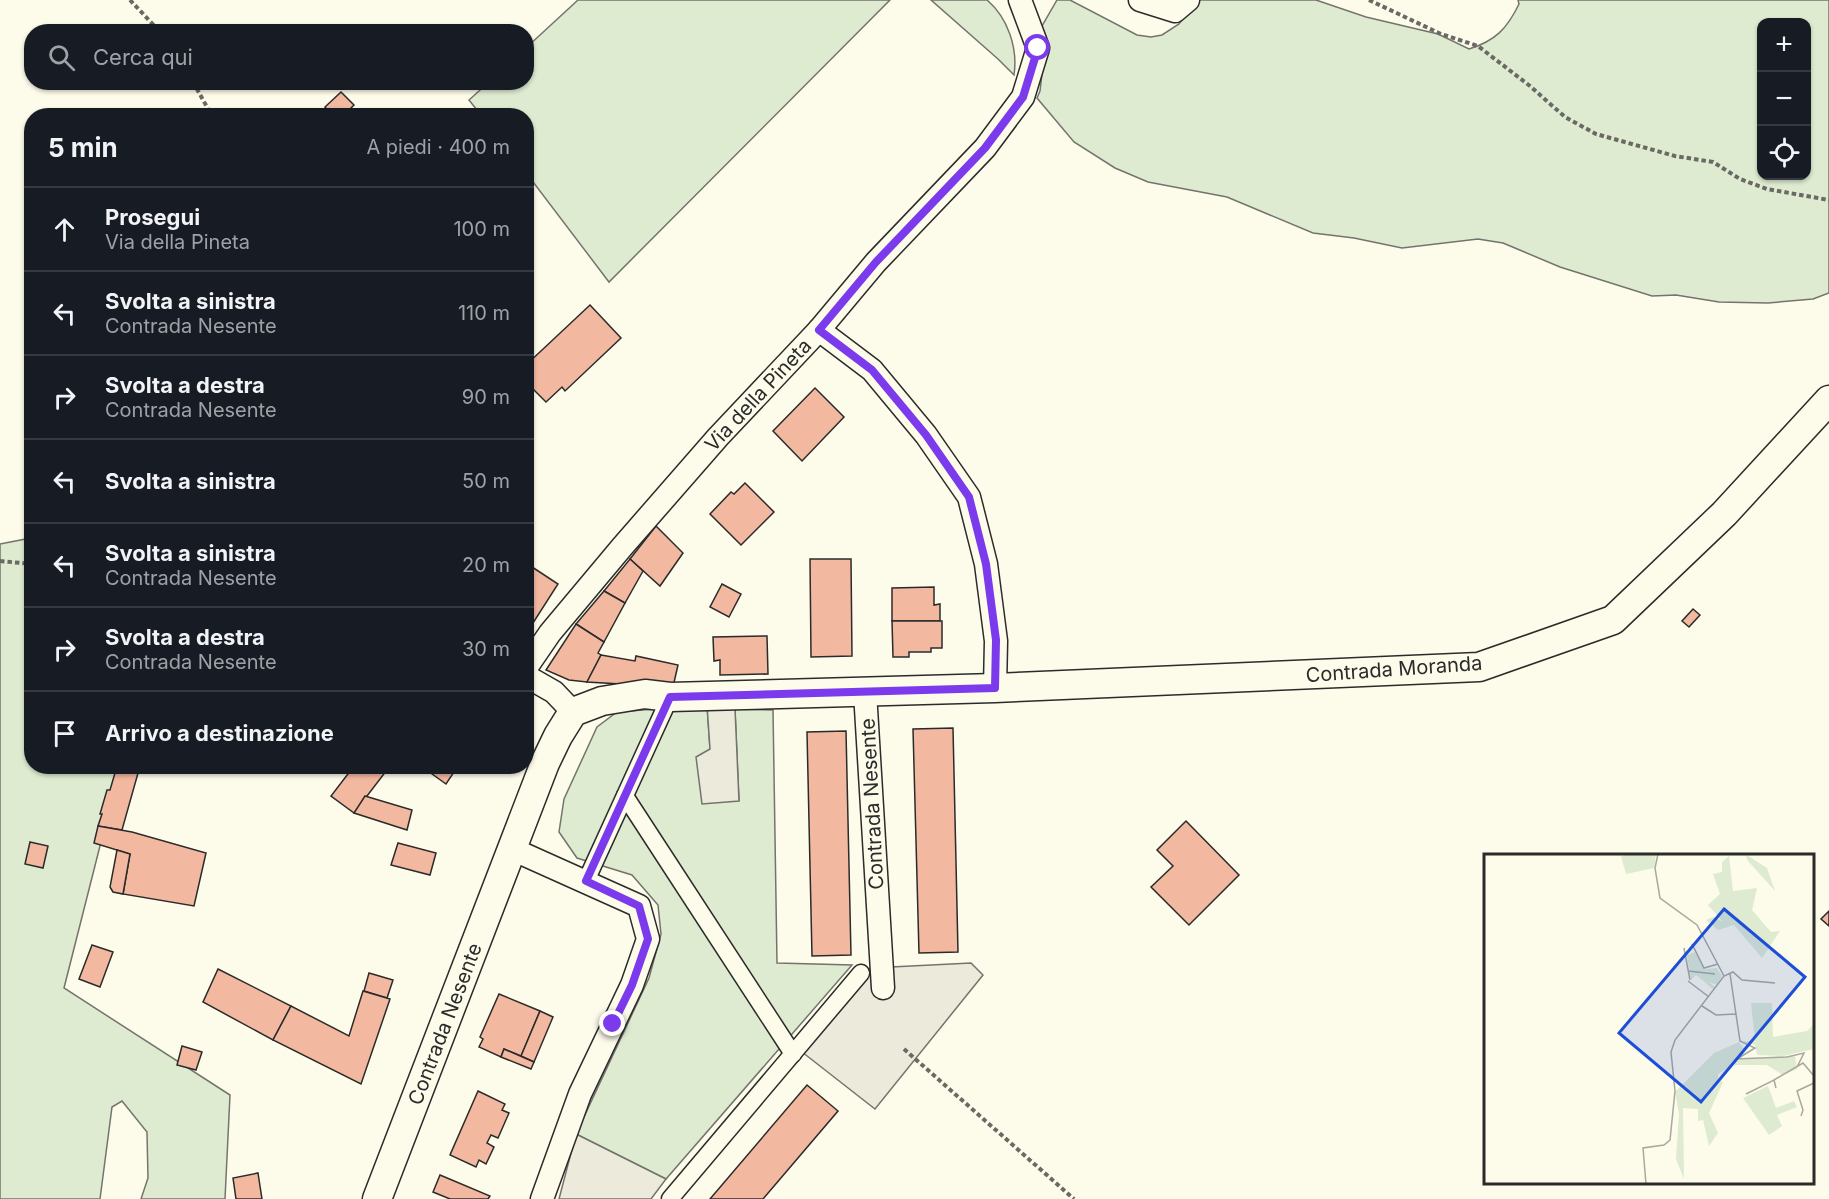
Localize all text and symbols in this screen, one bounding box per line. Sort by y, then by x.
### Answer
map controls [1757,18,1811,180]
button: + [1757,18,1811,72]
search box [24,24,534,90]
route start [1024,34,1050,60]
icon: search [45,41,78,74]
text: Cerca qui [93,44,193,70]
button: − [1757,72,1811,126]
button: locate [1757,126,1811,180]
text: 5 min [48,132,118,163]
text: A piedi · 400 m [366,135,510,159]
text: Prosegui [105,204,200,230]
icon: ahead [48,213,81,246]
text: 100 m [453,217,510,241]
text: Via della Pineta [105,230,250,254]
text: Svolta a sinistra [105,288,276,314]
icon: left [48,297,81,330]
text: 110 m [458,301,510,325]
text: Contrada Nesente [105,314,277,338]
street label: Via della Pineta [700,334,816,456]
text: Svolta a destra [105,372,265,398]
icon: right [48,381,81,414]
text: 90 m [462,385,510,409]
text: Contrada Nesente [105,398,277,422]
icon: left [48,465,81,498]
text: Svolta a sinistra [105,468,276,494]
text: 50 m [462,469,510,493]
text: Svolta a sinistra [105,540,276,566]
icon: left [48,549,81,582]
text: 20 m [462,553,510,577]
text: Contrada Nesente [105,566,277,590]
text: Svolta a destra [105,624,265,650]
icon: right [48,633,81,666]
text: 30 m [462,637,510,661]
text: Contrada Nesente [105,650,277,674]
street label: Contrada Moranda [1305,651,1483,687]
icon: arrive [48,717,81,750]
street label: Contrada Nesente [856,718,888,890]
text: Arrivo a destinazione [105,720,334,746]
inset map [1484,854,1814,1184]
street label: Contrada Nesente [403,940,487,1108]
route end [599,1010,625,1036]

